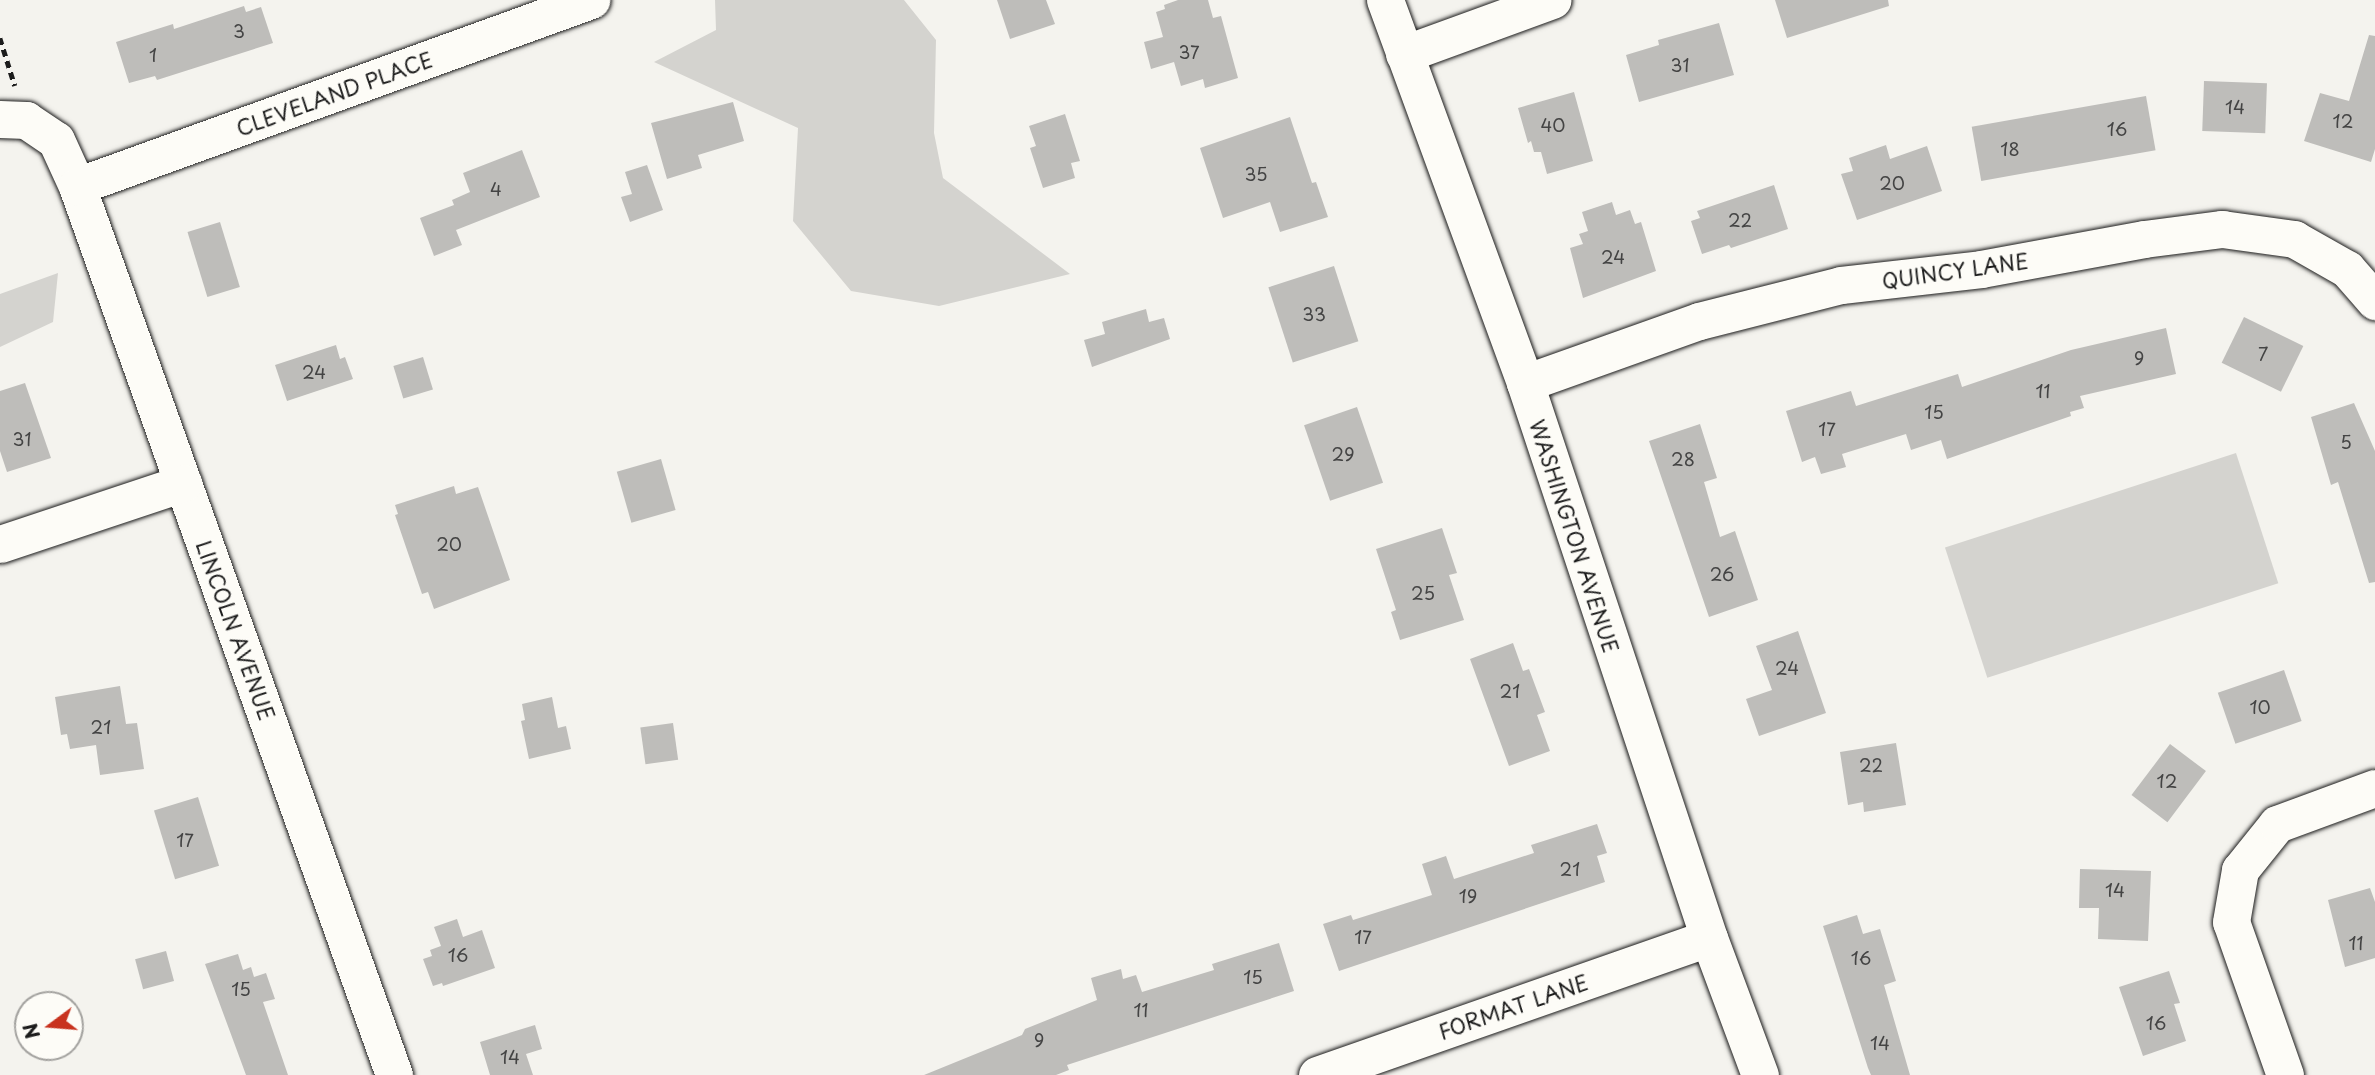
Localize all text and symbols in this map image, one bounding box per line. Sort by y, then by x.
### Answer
house number: 3 [233,20,245,42]
house number: 37 [1178,41,1200,63]
house number: 1 [149,44,157,66]
street label: CLEVELAND PLACE [234,46,434,140]
house number: 31 [1671,54,1689,76]
house number: 14 [2225,96,2245,118]
house number: 12 [2333,110,2353,132]
house number: 40 [1540,114,1566,136]
house number: 16 [2107,118,2127,140]
house number: 18 [2000,138,2020,160]
house number: 35 [1244,163,1268,185]
house number: 20 [1879,172,1905,194]
house number: 4 [490,178,502,200]
house number: 22 [1728,209,1752,231]
house number: 24 [1601,246,1625,268]
street label: QUINCY LANE [1880,247,2030,293]
house number: 33 [1302,303,1326,325]
house number: 7 [2258,343,2268,365]
house number: 9 [2134,347,2144,369]
house number: 24 [302,361,326,383]
house number: 11 [2035,380,2051,402]
house number: 15 [1924,401,1944,423]
street label: WASHINGTON AVENUE [1525,416,1625,656]
house number: 17 [1818,418,1836,440]
house number: 31 [13,428,31,450]
house number: 5 [2340,431,2352,453]
house number: 29 [1332,443,1354,465]
house number: 28 [1671,448,1695,470]
house number: 20 [436,533,462,555]
street label: LINCOLN AVENUE [192,537,280,723]
house number: 26 [1710,563,1734,585]
house number: 25 [1411,582,1435,604]
house number: 24 [1775,657,1799,679]
house number: 21 [1500,680,1520,702]
house number: 10 [2249,696,2271,718]
house number: 21 [91,716,111,738]
house number: 22 [1859,754,1883,776]
house number: 12 [2157,770,2177,792]
house number: 17 [176,829,194,851]
house number: 21 [1560,858,1580,880]
house number: 14 [2105,879,2125,901]
house number: 19 [1459,885,1477,907]
house number: 17 [1354,926,1372,948]
house number: 11 [2348,932,2364,954]
house number: 16 [448,944,468,966]
house number: 16 [1851,947,1871,969]
house number: 15 [1243,966,1263,988]
street label: FORMAT LANE [1436,969,1590,1043]
house number: 15 [231,978,251,1000]
north arrow [14,991,84,1061]
house number: 11 [1133,999,1149,1021]
house number: 16 [2146,1012,2166,1034]
text: N [15,1020,46,1042]
house number: 9 [1034,1029,1044,1051]
house number: 14 [1870,1032,1890,1054]
house number: 14 [500,1046,520,1068]

